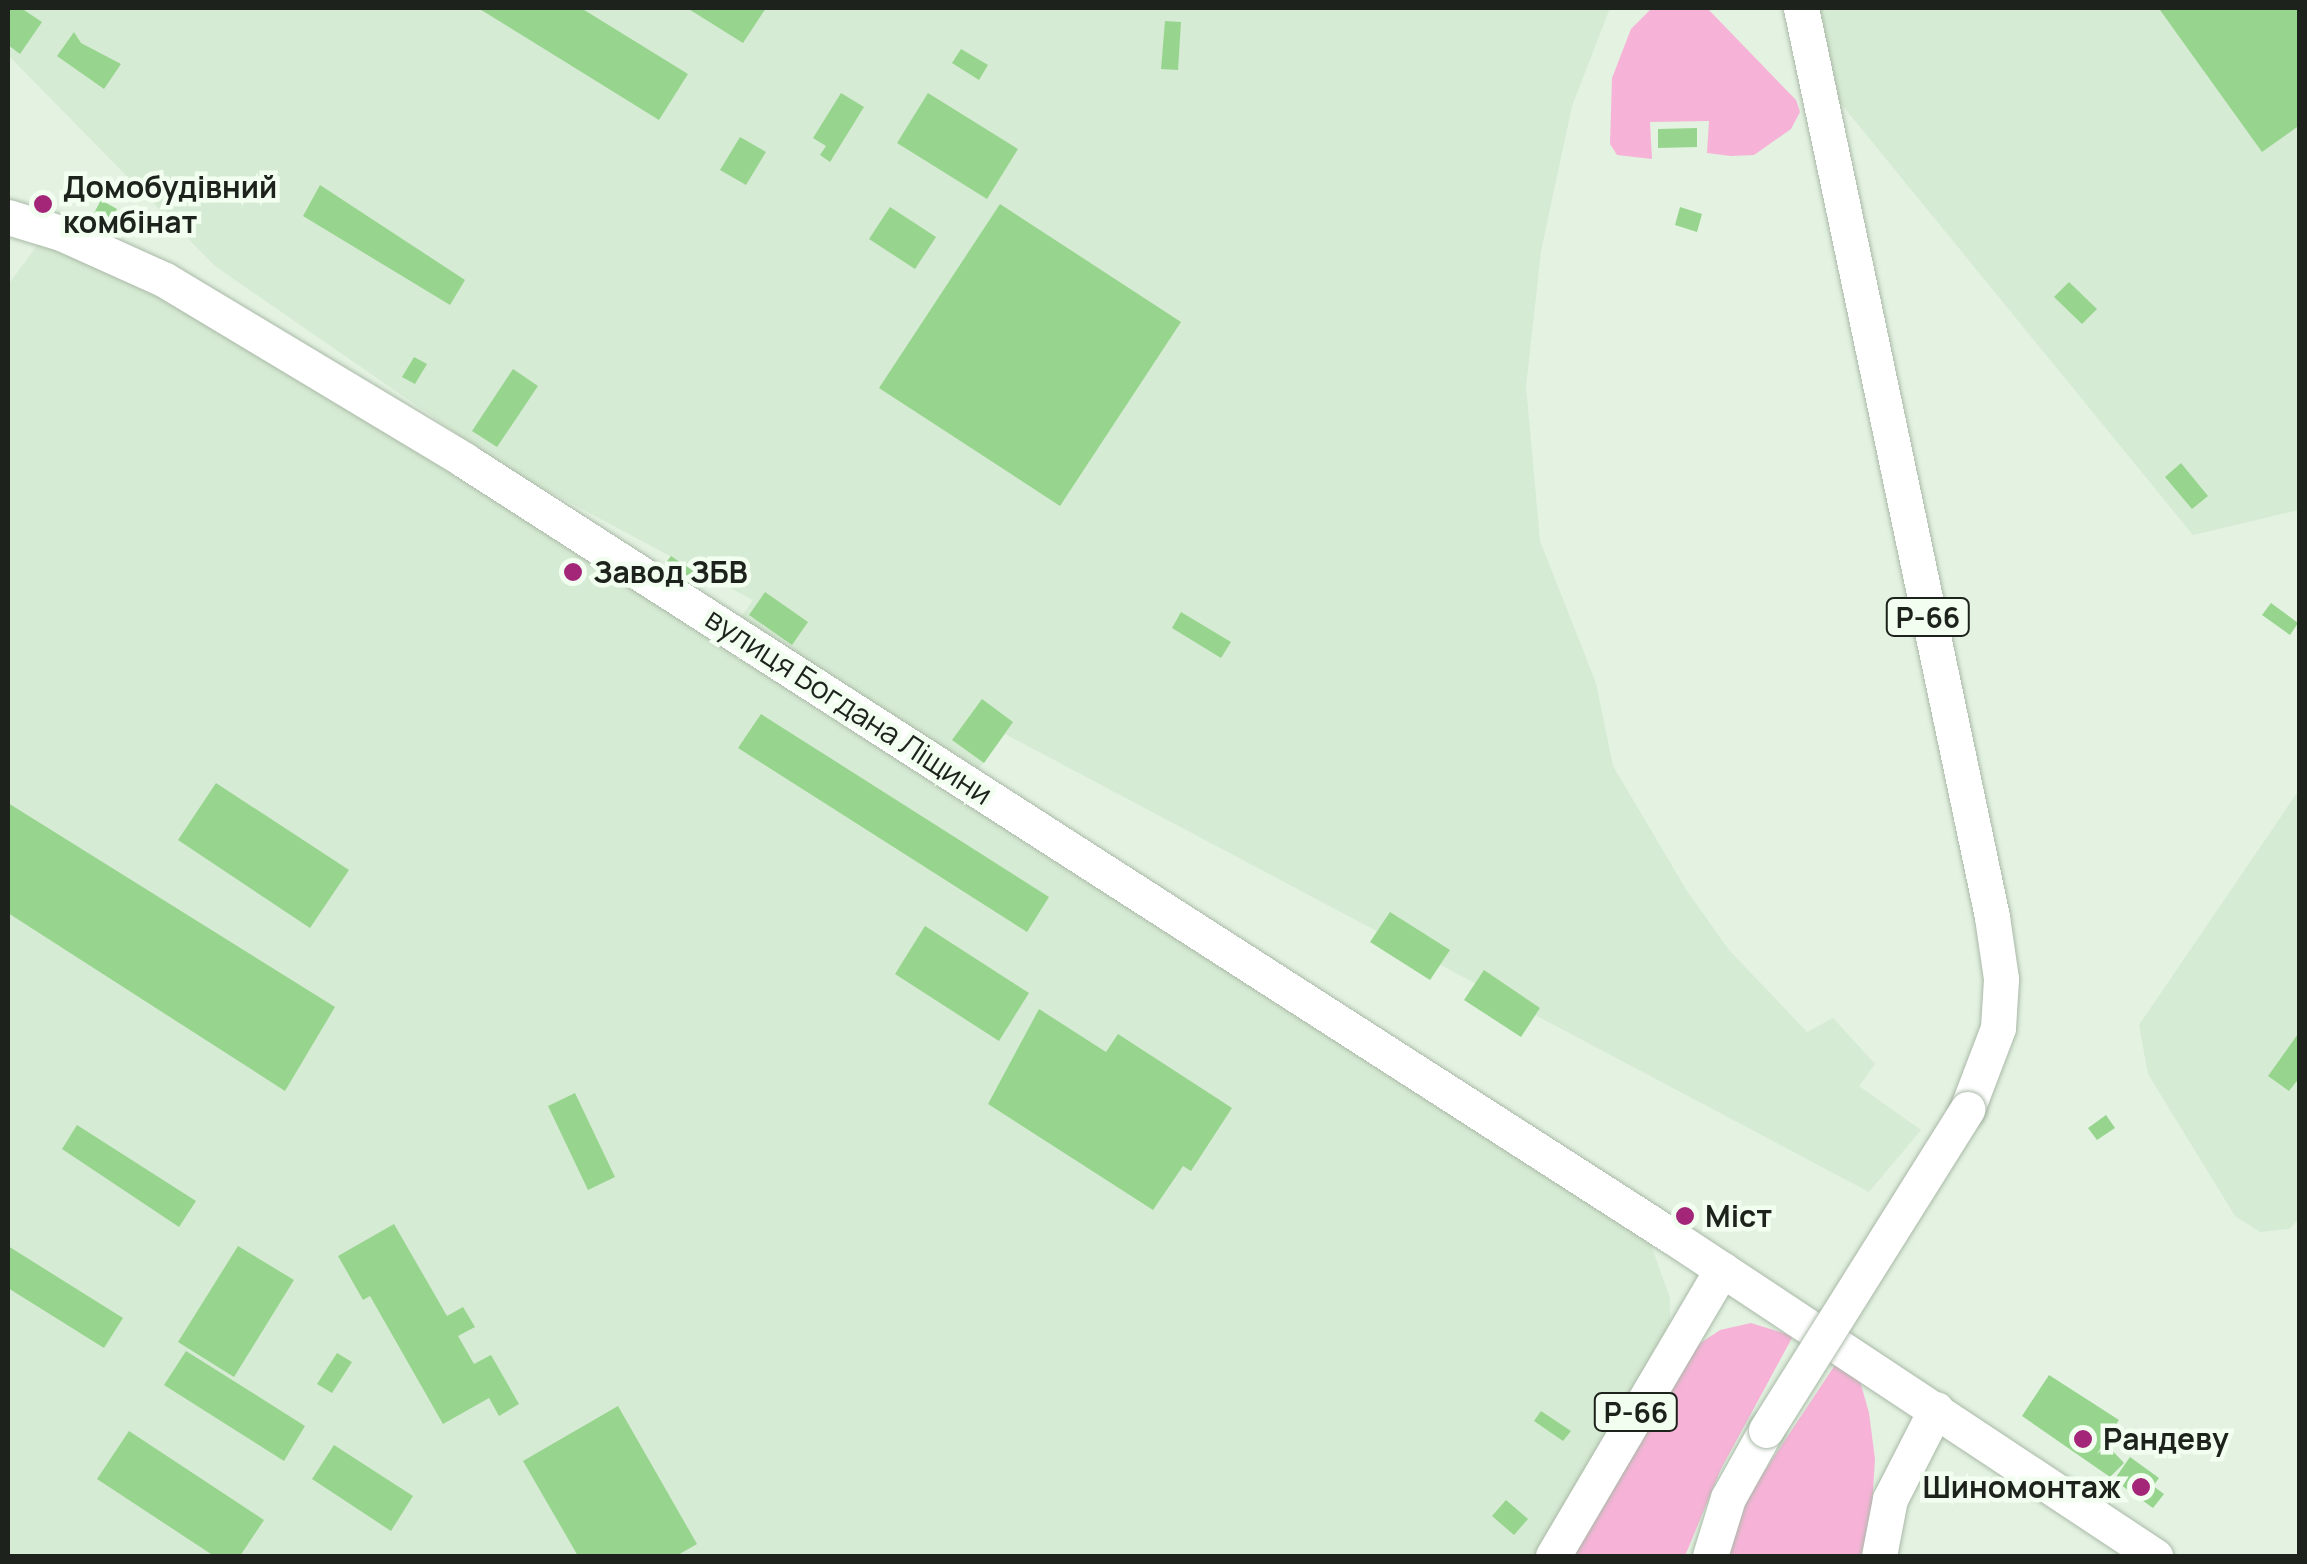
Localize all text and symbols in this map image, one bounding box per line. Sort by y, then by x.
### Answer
place label: Домобудівний комбінат [63,169,277,240]
marker: Домобудівний комбінат [32,193,54,215]
place label: Завод ЗБВ [593,554,748,590]
marker: Завод ЗБВ [562,561,584,583]
road number: Р-66 [1886,594,1970,640]
street label: вулиця Богдана Ліщини [699,600,999,812]
place label: Міст [1705,1198,1772,1234]
marker: Міст [1674,1205,1696,1227]
road number: Р-66 [1594,1389,1678,1435]
place label: Рандеву [2103,1421,2229,1457]
marker: Рандеву [2072,1428,2094,1450]
place label: Шиномонтаж [1922,1469,2121,1505]
marker: Шиномонтаж [2130,1476,2152,1498]

